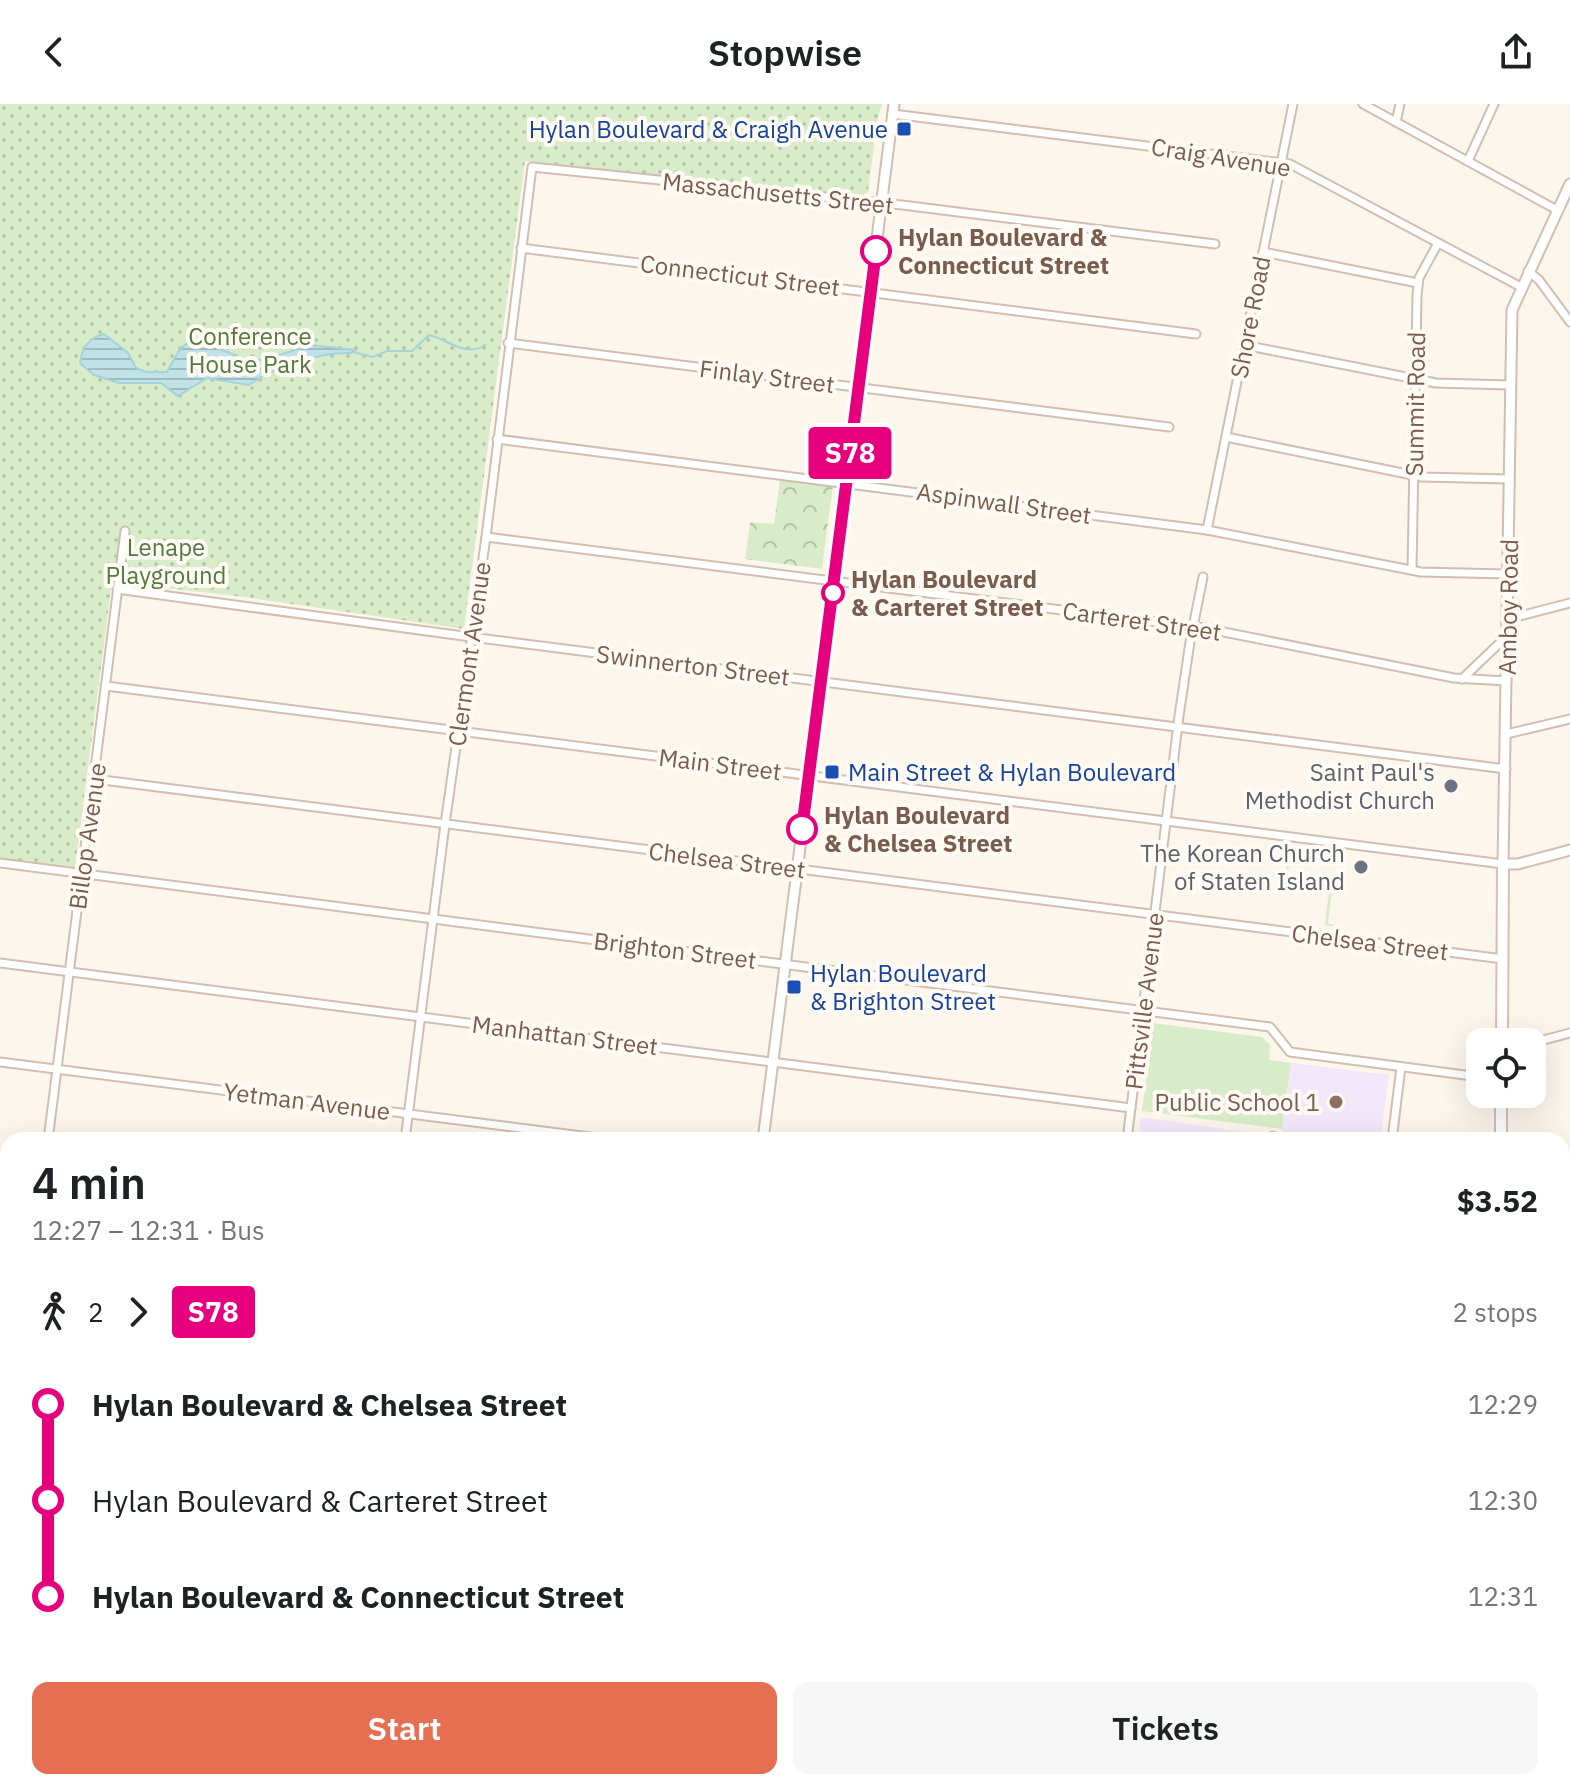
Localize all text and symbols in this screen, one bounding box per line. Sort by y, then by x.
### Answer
text: Stopwise [708,29,862,76]
icon: back [32,30,76,74]
icon: share [1494,30,1538,74]
place label: Hylan Boulevard & Craigh Avenue [529,113,888,145]
marker: Hylan Boulevard & Craigh Avenue [895,120,913,138]
street label: Craig Avenue [1149,130,1293,184]
street label: Massachusetts Street [661,165,895,221]
place label: Hylan Boulevard & Connecticut Street [898,221,1109,281]
marker: Hylan Boulevard & Connecticut Street [861,236,891,266]
street label: Connecticut Street [638,247,842,303]
street label: Shore Road [1222,253,1278,381]
park label: Conference House Park [188,320,312,380]
street label: Summit Road [1398,331,1432,477]
street label: Finlay Street [698,352,836,400]
line badge: S78 [804,427,896,479]
text: S78 [824,434,876,471]
street label: Aspinwall Street [915,475,1093,531]
park label: Lenape Playground [105,531,227,591]
street label: Amboy Road [1491,539,1525,675]
street label: Clermont Avenue [440,560,498,748]
place label: Hylan Boulevard & Carteret Street [851,563,1043,623]
marker: Hylan Boulevard & Carteret Street [822,582,844,604]
street label: Carteret Street [1061,594,1223,648]
street label: Swinnerton Street [594,637,792,693]
street label: Main Street [657,741,783,787]
place label: Main Street & Hylan Boulevard [848,756,1176,788]
place label: Saint Paul's Methodist Church [1245,756,1435,816]
street label: Billop Avenue [61,761,113,911]
marker: Main Street & Hylan Boulevard [823,763,841,781]
marker: Saint Paul's Methodist Church [1442,777,1460,795]
place label: Hylan Boulevard & Chelsea Street [824,799,1012,859]
marker: Hylan Boulevard & Chelsea Street [787,814,817,844]
street label: Chelsea Street [647,835,807,885]
place label: The Korean Church of Staten Island [1140,837,1345,897]
marker: The Korean Church of Staten Island [1352,858,1370,876]
street label: Pittsville Avenue [1117,911,1171,1091]
street label: Chelsea Street [1290,917,1450,967]
street label: Brighton Street [592,924,758,976]
place label: Hylan Boulevard & Brighton Street [810,957,996,1017]
marker: Hylan Boulevard & Brighton Street [785,978,803,996]
street label: Manhattan Street [470,1008,660,1062]
map controls [1466,1028,1546,1108]
button: locate [1466,1028,1546,1108]
street label: Yetman Avenue [222,1075,392,1127]
place label: Public School 1 [1155,1086,1320,1118]
marker: Public School 1 [1327,1093,1345,1111]
text: 4 min [32,1154,146,1211]
text: $3.52 [1457,1181,1538,1220]
text: 12:27 – 12:31 · Bus [32,1213,265,1247]
icon: walk [32,1290,76,1334]
icon: forward [116,1290,160,1334]
text: S78 [188,1293,239,1330]
text: 2 [88,1295,104,1329]
text: 2 stops [1452,1295,1538,1329]
text: Hylan Boulevard & Chelsea Street [92,1385,567,1424]
text: 12:29 [1468,1387,1538,1421]
text: Hylan Boulevard & Carteret Street [92,1481,548,1520]
text: 12:30 [1468,1483,1538,1517]
text: Hylan Boulevard & Connecticut Street [92,1577,624,1616]
text: 12:31 [1468,1579,1538,1613]
button: Start [32,1682,777,1774]
button: Tickets [793,1682,1538,1774]

